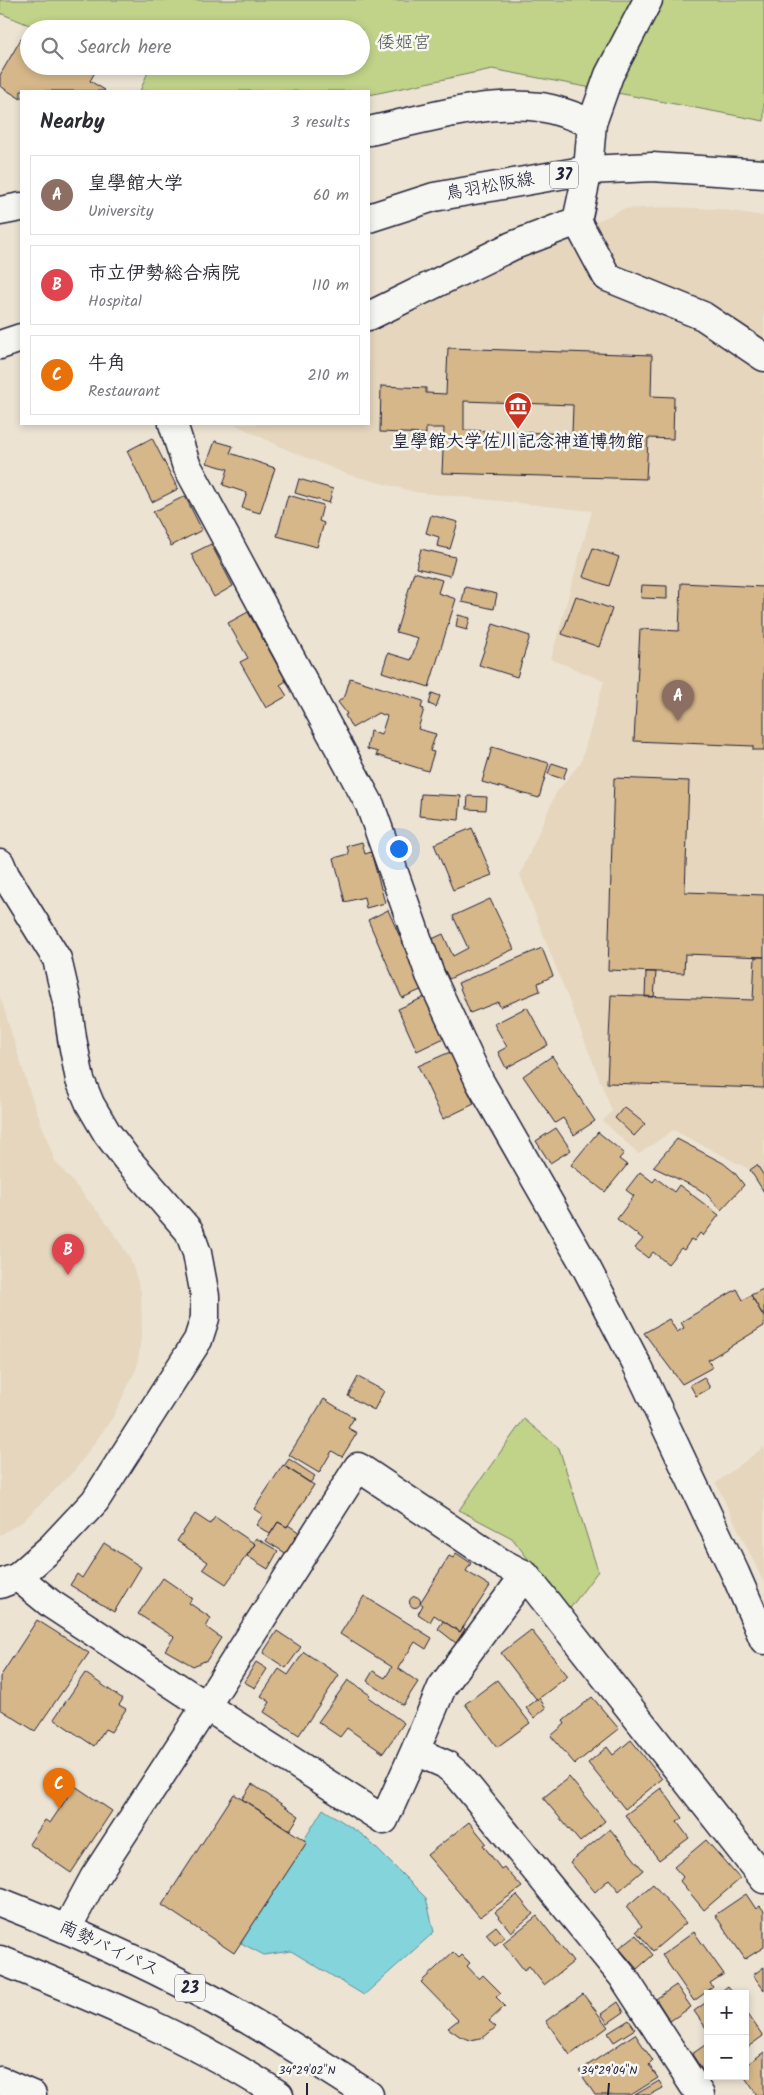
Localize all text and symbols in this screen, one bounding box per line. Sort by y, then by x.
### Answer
search box [20,20,370,75]
park label: 倭姬宮 [377,29,431,58]
text: Search here [78,33,172,63]
icon: search [38,34,66,62]
text: Nearby [40,106,105,139]
text: 3 results [291,110,350,135]
road number: 37 [550,162,578,188]
street label: 鳥羽松阪線 [443,165,537,209]
text: 皇學館大学 [88,169,183,199]
text: A [52,183,62,208]
text: 60 m [313,183,349,208]
text: University [88,199,153,224]
text: 市立伊勢総合病院 [88,259,240,289]
text: B [52,273,62,298]
text: 110 m [312,273,349,298]
text: Hospital [88,289,142,314]
text: 牛角 [88,349,126,379]
text: C [52,363,62,388]
text: 210 m [308,363,349,388]
text: Restaurant [88,379,160,404]
museum icon: 皇學館大学佐川記念神道博物館 [503,391,533,430]
place label: 皇學館大学佐川記念神道博物館 [392,428,644,457]
pin: A [662,680,694,721]
your location [386,836,412,862]
pin: B [52,1234,84,1275]
pin: C [43,1768,75,1809]
street label: 南勢バイパス [54,1913,164,1985]
road number: 23 [175,1975,205,2002]
map controls [704,1990,749,2080]
button: + [704,1990,749,2035]
button: − [704,2035,749,2080]
text: 34°29'02"N [278,2061,336,2080]
text: 34°29'04"N [581,2061,637,2080]

